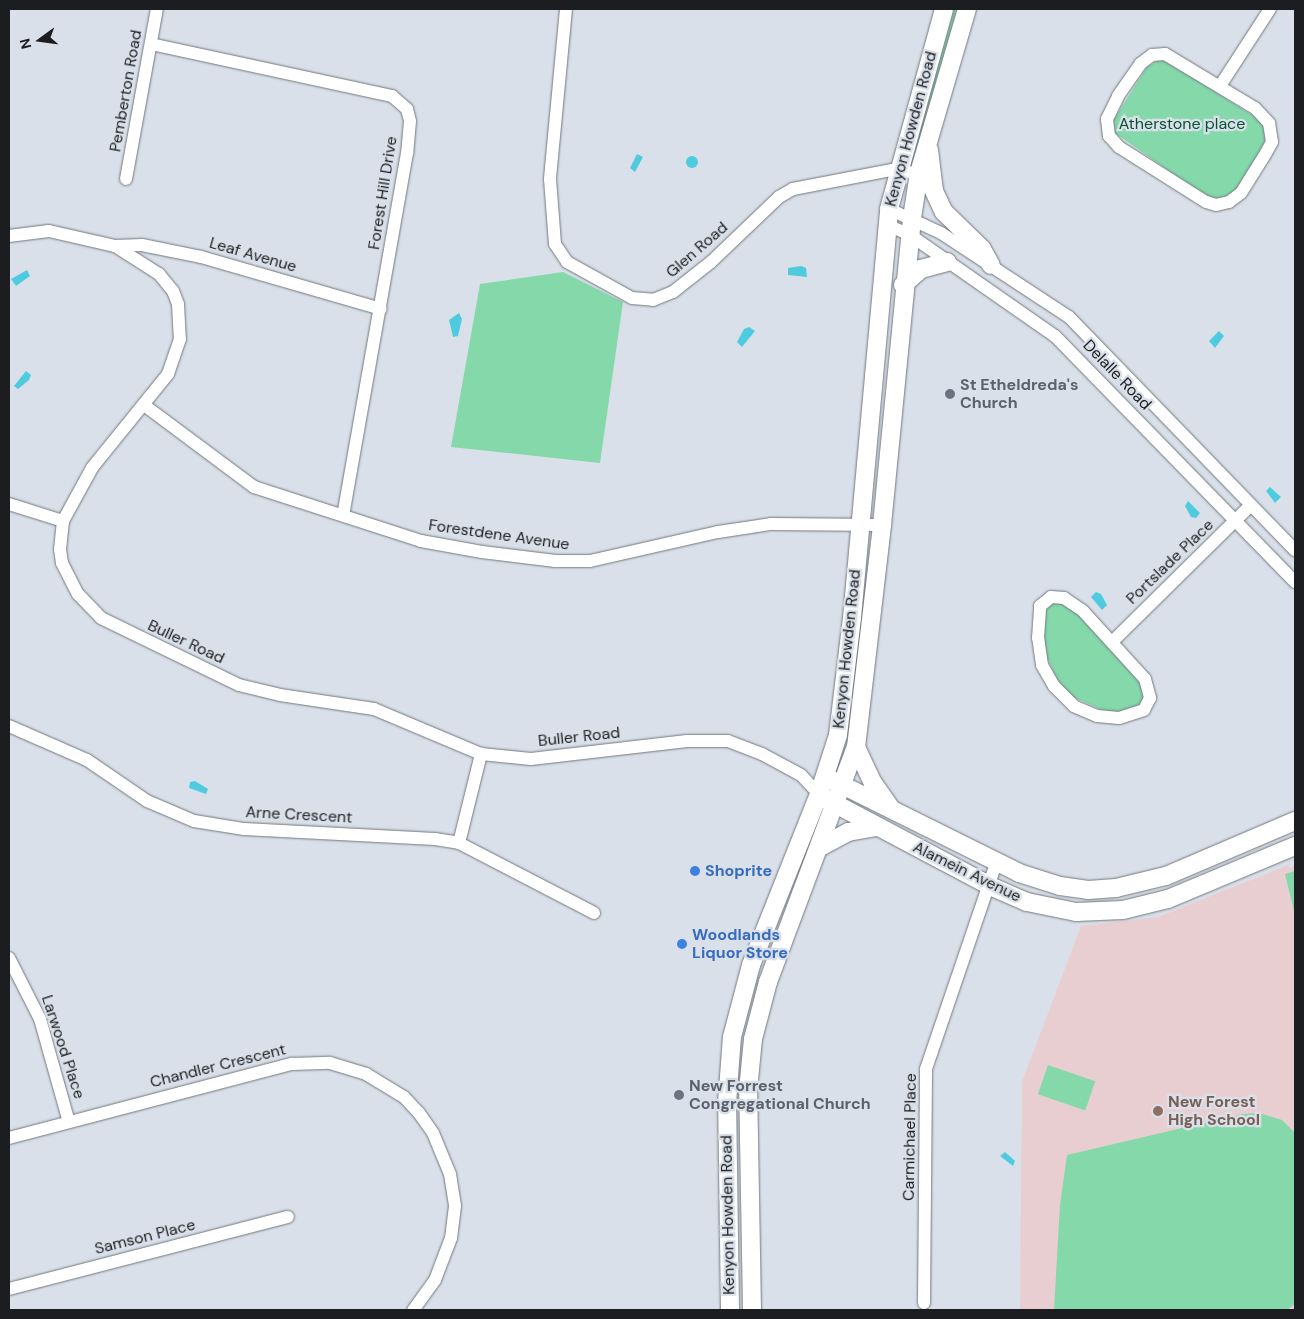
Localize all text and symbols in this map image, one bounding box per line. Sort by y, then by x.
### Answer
north arrow [15,15,65,65]
street label: Pemberton Road [106,29,146,153]
text: N [15,36,35,51]
street label: Kenyon Howden Road [881,49,941,209]
park label: Atherstone place [1119,114,1245,134]
street label: Forest Hill Drive [365,135,401,251]
street label: Glen Road [662,218,732,282]
street label: Leaf Avenue [207,233,299,277]
street label: Delalle Road [1079,336,1155,414]
place label: St Etheldreda's Church [960,375,1078,413]
marker: St Etheldreda's Church [944,388,956,400]
street label: Forestdene Avenue [427,516,571,554]
street label: Portslade Place [1122,516,1218,608]
street label: Kenyon Howden Road [829,569,865,729]
street label: Buller Road [145,616,227,668]
street label: Buller Road [537,723,621,751]
street label: Arne Crescent [245,803,353,827]
street label: Alamein Avenue [910,838,1024,906]
place label: Shoprite [705,861,772,881]
marker: Shoprite [689,865,701,877]
place label: Woodlands Liquor Store [692,925,788,963]
marker: Woodlands Liquor Store [676,938,688,950]
street label: Larwood Place [37,993,89,1101]
street label: Chandler Crescent [148,1040,288,1092]
street label: Carmichael Place [899,1073,921,1201]
place label: New Forrest Congregational Church [689,1076,871,1114]
marker: New Forrest Congregational Church [673,1089,685,1101]
place label: New Forest High School [1168,1092,1260,1130]
marker: New Forest High School [1152,1105,1164,1117]
street label: Kenyon Howden Road [717,1135,739,1295]
street label: Samson Place [93,1215,197,1259]

